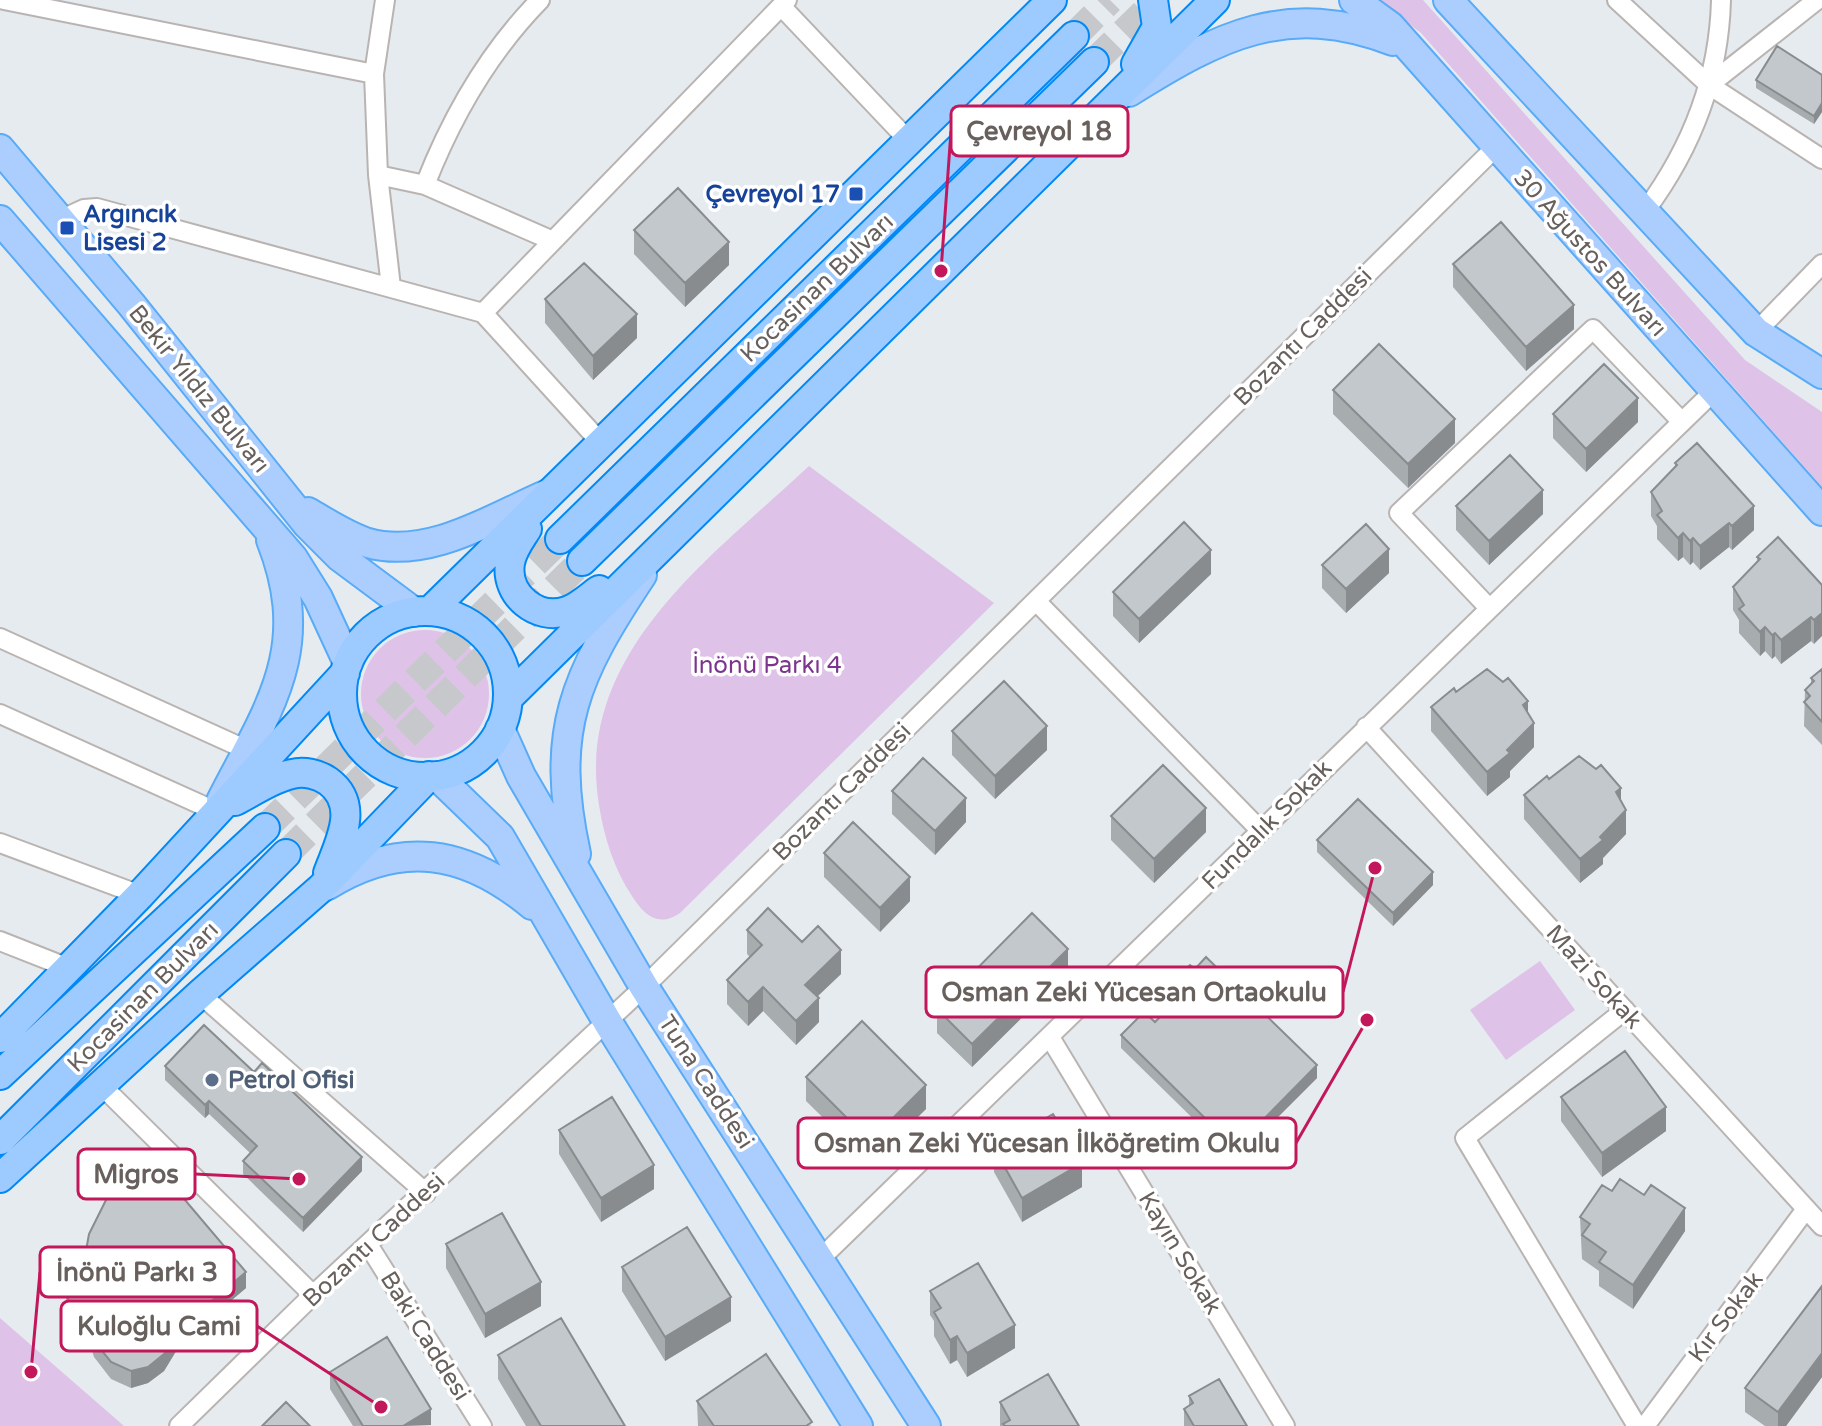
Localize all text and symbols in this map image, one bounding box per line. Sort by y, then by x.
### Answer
callout: Çevreyol 18 [951,106,1128,156]
text: Çevreyol 18 [966,116,1112,147]
street label: 30 Ağustos Bulvarı [1507,163,1673,343]
place label: Çevreyol 17 [706,180,840,209]
marker: Çevreyol 17 [847,185,865,203]
place label: Argıncık Lisesi 2 [83,200,177,257]
street label: Kocasinan Bulvarı [734,208,900,368]
marker: Argıncık Lisesi 2 [58,219,76,237]
street label: Bozantı Caddesi [1228,262,1378,412]
street label: Bekir Yıldız Bulvarı [122,299,276,479]
park label: İnönü Parkı 4 [692,651,842,680]
street label: Bozantı Caddesi [767,717,917,867]
street label: Fundalık Sokak [1196,754,1338,896]
street label: Kocasinan Bulvarı [61,915,225,1079]
street label: Mazi Sokak [1540,919,1648,1035]
callout: Osman Zeki Yücesan Ortaokulu [926,967,1343,1017]
text: Osman Zeki Yücesan Ortaokulu [941,977,1327,1008]
street label: Tuna Caddesi [652,1010,760,1154]
place label: Petrol Ofisi [228,1066,354,1095]
marker: Petrol Ofisi [203,1071,221,1089]
callout: Osman Zeki Yücesan İlköğretim Okulu [798,1118,1296,1168]
text: Osman Zeki Yücesan İlköğretim Okulu [814,1128,1280,1159]
callout: Migros [78,1149,195,1199]
text: Migros [93,1159,179,1190]
street label: Bozantı Caddesi [297,1167,451,1313]
street label: Kayın Sokak [1132,1186,1228,1320]
callout: İnönü Parkı 3 [40,1247,234,1297]
text: İnönü Parkı 3 [56,1257,218,1288]
street label: Baki Caddesi [374,1266,476,1406]
street label: Kır Sokak [1682,1266,1770,1368]
callout: Kuloğlu Cami [61,1301,257,1351]
text: Kuloğlu Cami [77,1311,241,1342]

